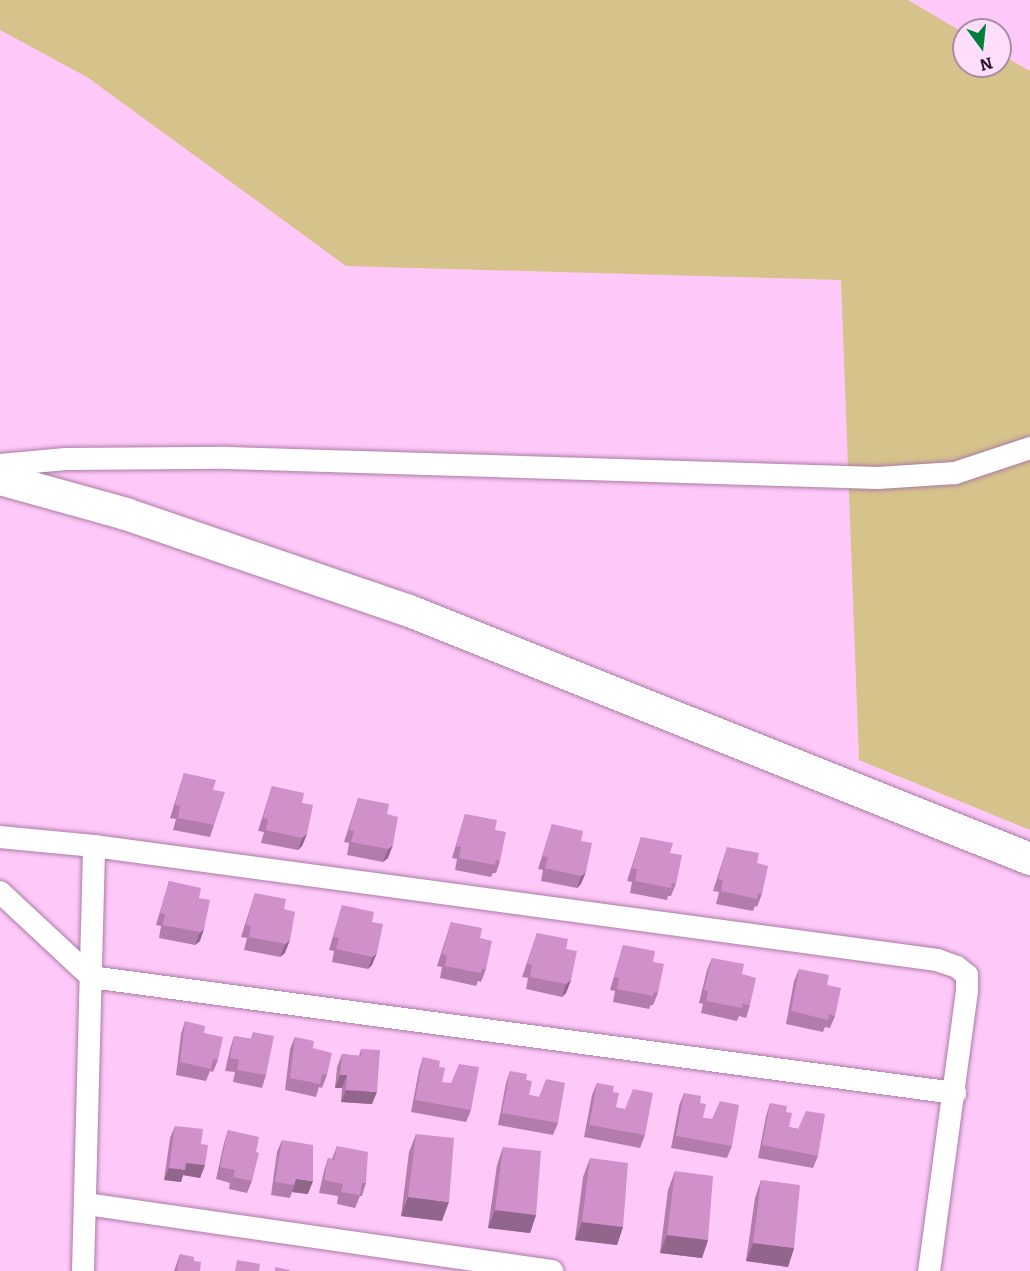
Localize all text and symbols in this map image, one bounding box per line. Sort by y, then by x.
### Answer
north arrow [952,18,1012,78]
text: N [978,53,995,75]

